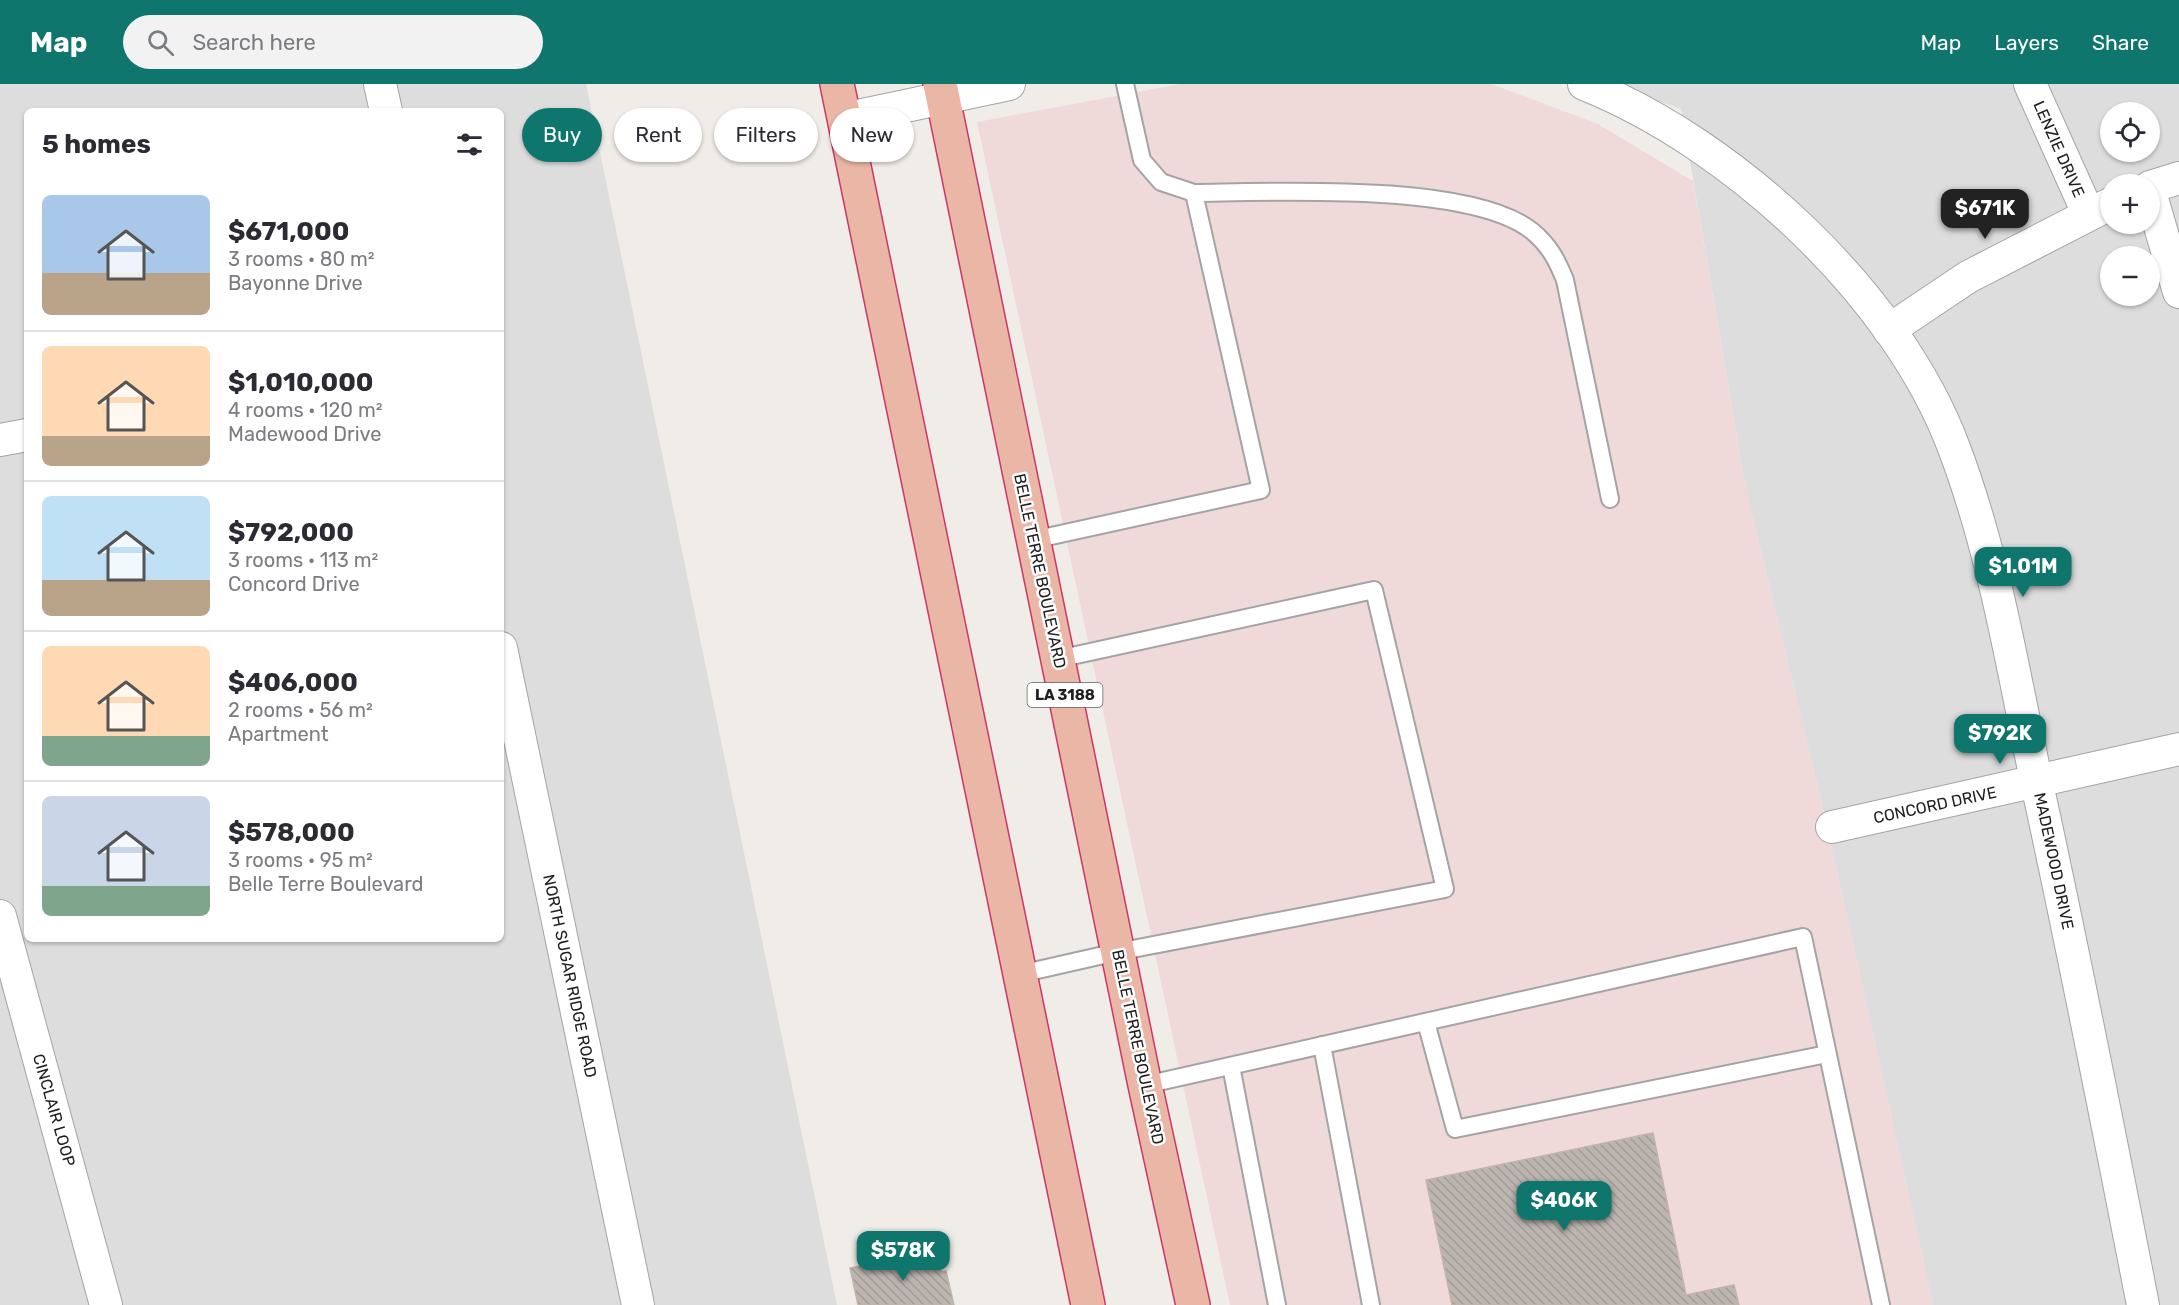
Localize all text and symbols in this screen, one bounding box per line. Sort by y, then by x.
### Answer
search box [123,15,543,69]
text: Map [30,26,87,59]
icon: search [144,26,177,59]
text: Search here [192,29,316,56]
text: Map [1920,30,1961,55]
text: Layers [1994,30,2059,55]
text: Share [2092,30,2149,55]
street label: LENZIE DRIVE [2029,98,2089,200]
map controls [2100,102,2160,306]
button: locate [2100,102,2160,162]
chip: Buy [522,108,602,162]
chip: Rent [614,108,702,162]
chip: Filters [714,108,818,162]
chip: New [830,108,914,162]
icon: filters [453,128,486,161]
text: 5 homes [42,129,151,160]
button: + [2100,174,2160,234]
pin: $671K [1943,189,2027,240]
text: $671K [1955,196,2015,220]
text: $671,000 [228,216,349,247]
icon: home [90,219,162,291]
button: − [2100,246,2160,306]
text: 3 rooms · 80 m² [228,247,375,271]
text: Bayonne Drive [228,271,363,295]
text: $1,010,000 [228,367,374,398]
icon: home [90,370,162,442]
text: 4 rooms · 120 m² [228,398,383,422]
text: Madewood Drive [228,422,381,446]
street label: BELLE TERRE BOULEVARD [1010,472,1070,670]
text: $792,000 [228,517,354,548]
icon: home [90,520,162,592]
pin: $1.01M [1974,547,2072,598]
text: 3 rooms · 113 m² [228,548,378,572]
text: $1.01M [1989,554,2057,578]
text: Concord Drive [228,572,360,596]
text: $406,000 [228,667,358,698]
icon: home [90,670,162,742]
road number: LA 3188 [1028,683,1102,707]
text: 2 rooms · 56 m² [228,698,373,722]
pin: $792K [1958,714,2042,765]
text: $792K [1968,721,2032,745]
text: Apartment [228,722,329,746]
street label: CONCORD DRIVE [1872,783,1998,827]
street label: MADEWOOD DRIVE [2030,791,2078,931]
text: $578,000 [228,817,355,848]
icon: home [90,820,162,892]
text: 3 rooms · 95 m² [228,848,373,872]
text: Belle Terre Boulevard [228,872,423,896]
street label: NORTH SUGAR RIDGE ROAD [539,873,601,1079]
street label: BELLE TERRE BOULEVARD [1108,948,1168,1146]
street label: CINCLAIR LOOP [29,1052,79,1168]
pin: $406K [1522,1181,1606,1232]
text: $406K [1531,1188,1597,1212]
pin: $578K [861,1231,945,1282]
text: $578K [871,1238,935,1262]

